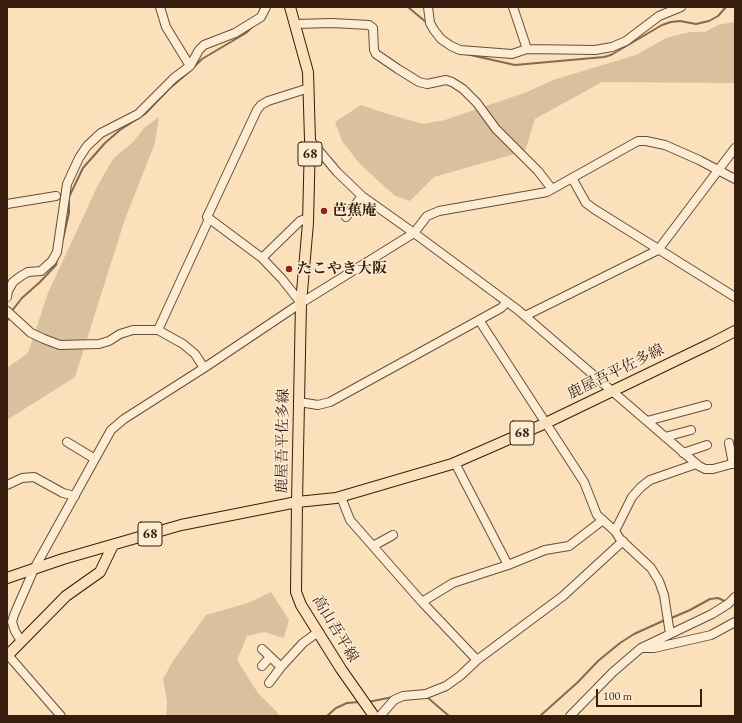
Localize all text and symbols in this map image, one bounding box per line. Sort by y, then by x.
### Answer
road number: 68 [298,142,322,166]
place label: 芭蕉庵 [332,202,377,220]
marker: 芭蕉庵 [319,206,329,216]
place label: たこやき大阪 [297,260,387,278]
marker: たこやき大阪 [284,264,294,274]
street label: 鹿屋吾平佐多線 [565,341,667,403]
street label: 鹿屋吾平佐多線 [273,388,293,494]
road number: 68 [510,421,534,445]
road number: 68 [138,522,162,546]
street label: 高山吾平線 [308,592,362,666]
scale bar [598,681,704,707]
text: 100 m [603,688,632,704]

